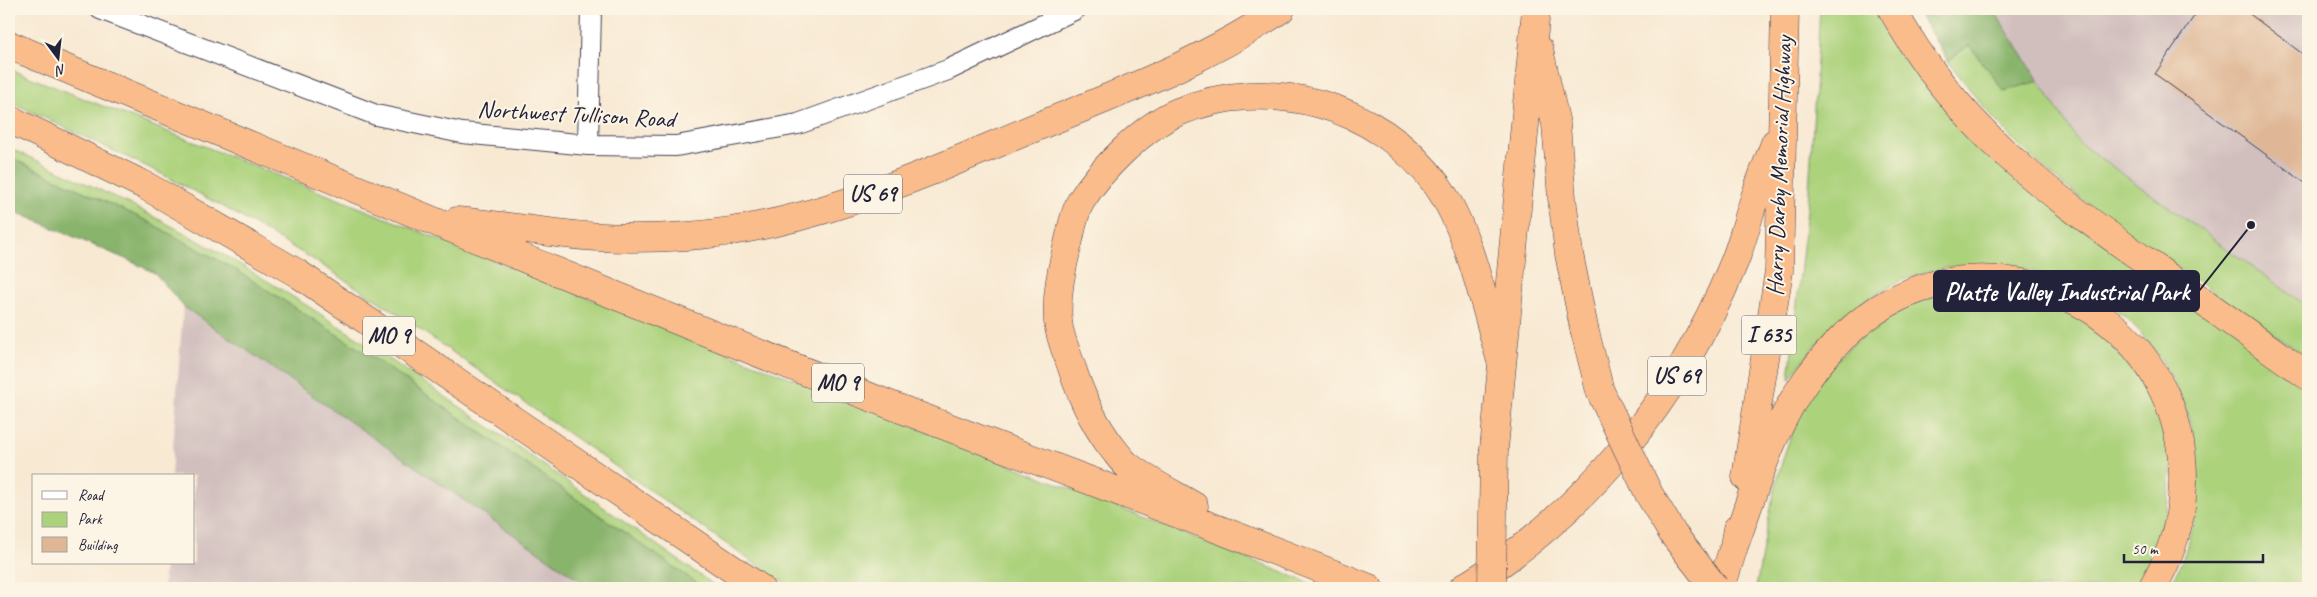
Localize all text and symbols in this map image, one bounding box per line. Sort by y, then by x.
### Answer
north arrow [32,32,82,82]
street label: Harry Darby Memorial Highway [1759,34,1799,296]
text: N [53,61,68,80]
street label: Northwest Tullison Road [477,94,679,134]
road number: US 69 [844,174,902,213]
callout: Platte Valley Industrial Park [1934,271,2199,311]
text: Platte Valley Industrial Park [1945,276,2192,308]
road number: MO 9 [363,316,415,356]
road number: I 635 [1742,316,1796,354]
road number: US 69 [1648,356,1706,396]
road number: MO 9 [812,363,864,402]
legend [32,474,195,564]
text: Road [78,486,105,505]
text: Park [78,510,103,529]
scale bar [2124,532,2263,564]
text: Building [78,536,118,555]
text: 50 m [2132,540,2159,559]

